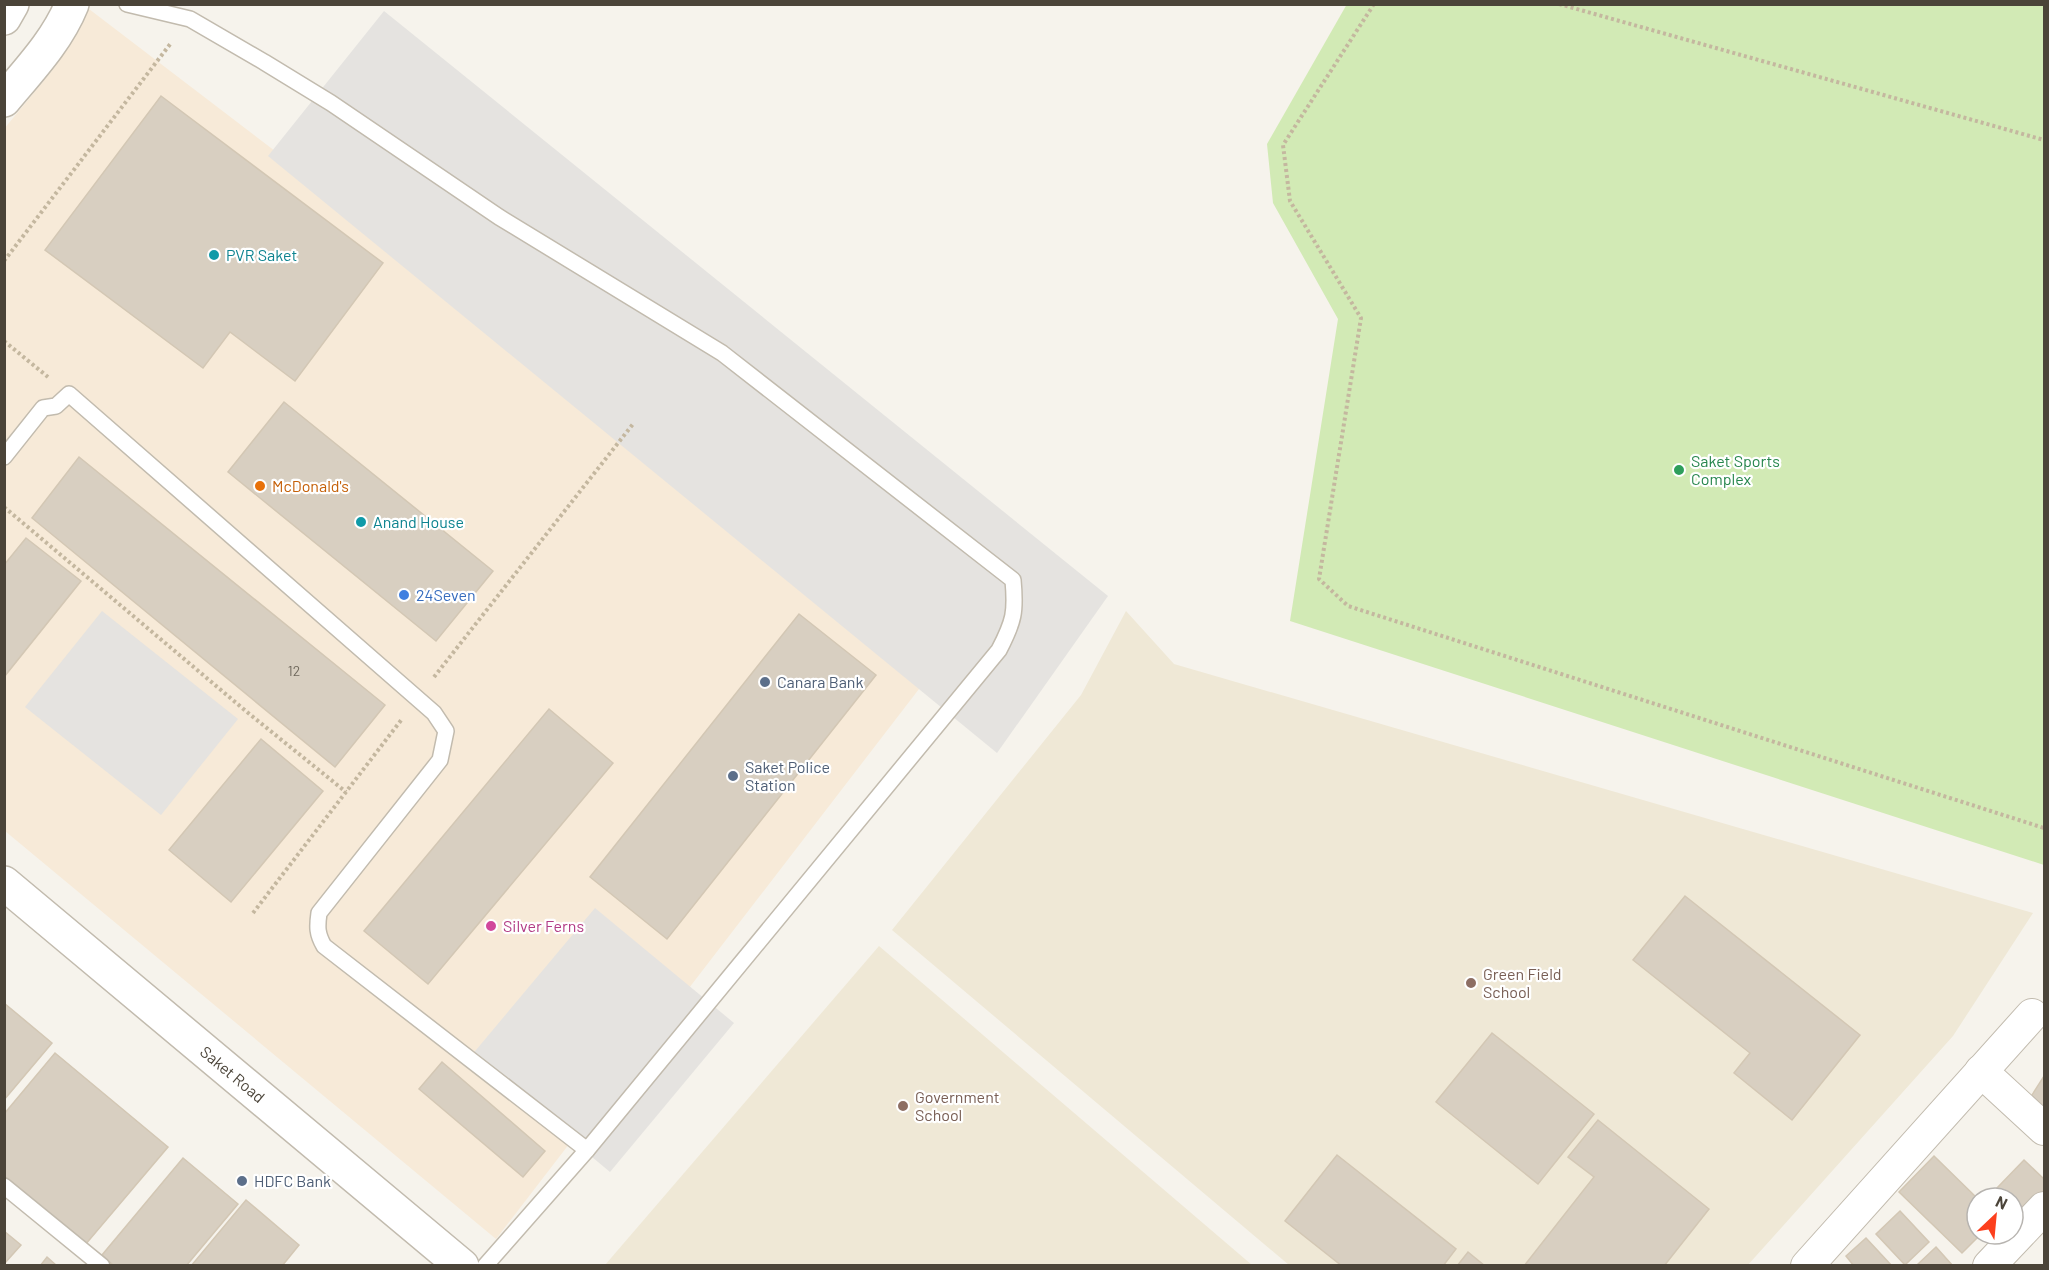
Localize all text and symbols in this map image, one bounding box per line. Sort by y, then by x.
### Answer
place label: PVR Saket [226,245,297,264]
marker: PVR Saket [207,248,221,262]
place label: Saket Sports Complex [1691,451,1780,488]
marker: Saket Sports Complex [1672,463,1686,477]
place label: McDonald's [272,476,349,495]
marker: McDonald's [253,479,267,493]
place label: Anand House [373,512,464,531]
marker: Anand House [354,515,368,529]
place label: 24Seven [416,585,476,604]
marker: 24Seven [397,588,411,602]
house number: 12 [288,662,300,679]
place label: Canara Bank [777,672,863,691]
marker: Canara Bank [758,675,772,689]
place label: Saket Police Station [745,757,830,794]
marker: Saket Police Station [726,769,740,783]
place label: Silver Ferns [503,916,584,935]
marker: Silver Ferns [484,919,498,933]
place label: Green Field School [1483,964,1562,1001]
marker: Green Field School [1464,976,1478,990]
street label: Saket Road [197,1041,269,1106]
place label: Government School [915,1087,1000,1124]
marker: Government School [896,1099,910,1113]
place label: HDFC Bank [254,1171,331,1190]
marker: HDFC Bank [235,1174,249,1188]
north arrow [1965,1186,2025,1246]
text: N [1993,1191,2011,1213]

